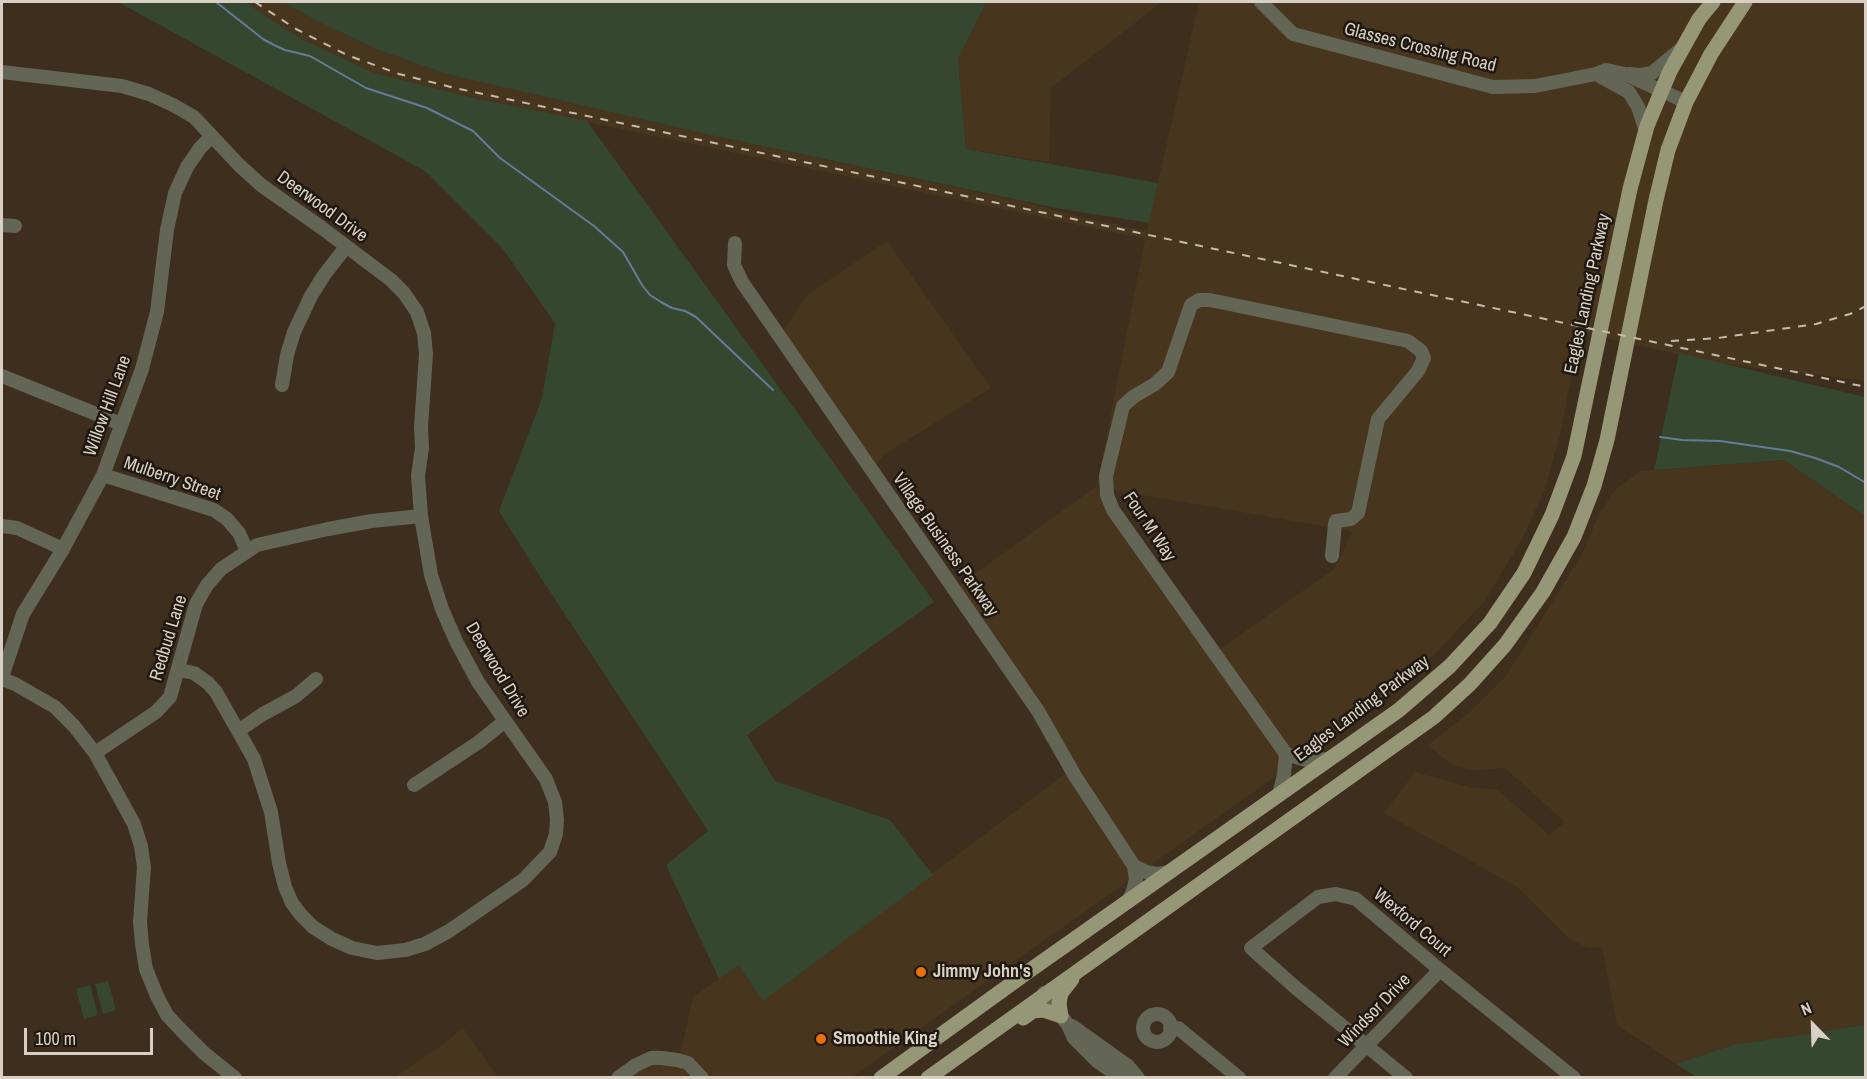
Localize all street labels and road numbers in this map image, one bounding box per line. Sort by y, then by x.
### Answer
street label: Glasses Crossing Road [1342,19,1498,77]
street label: Deerwood Drive [273,167,371,247]
street label: Eagles Landing Parkway [1560,212,1616,376]
street label: Willow Hill Lane [80,353,136,459]
street label: Mulberry Street [121,452,223,506]
street label: Village Business Parkway [887,469,1003,621]
street label: Four M Way [1118,488,1180,566]
street label: Redbud Lane [146,592,192,684]
street label: Deerwood Drive [460,619,534,721]
street label: Eagles Landing Parkway [1290,651,1434,767]
street label: Wexford Court [1369,884,1455,962]
street label: Windsor Drive [1334,970,1416,1052]

